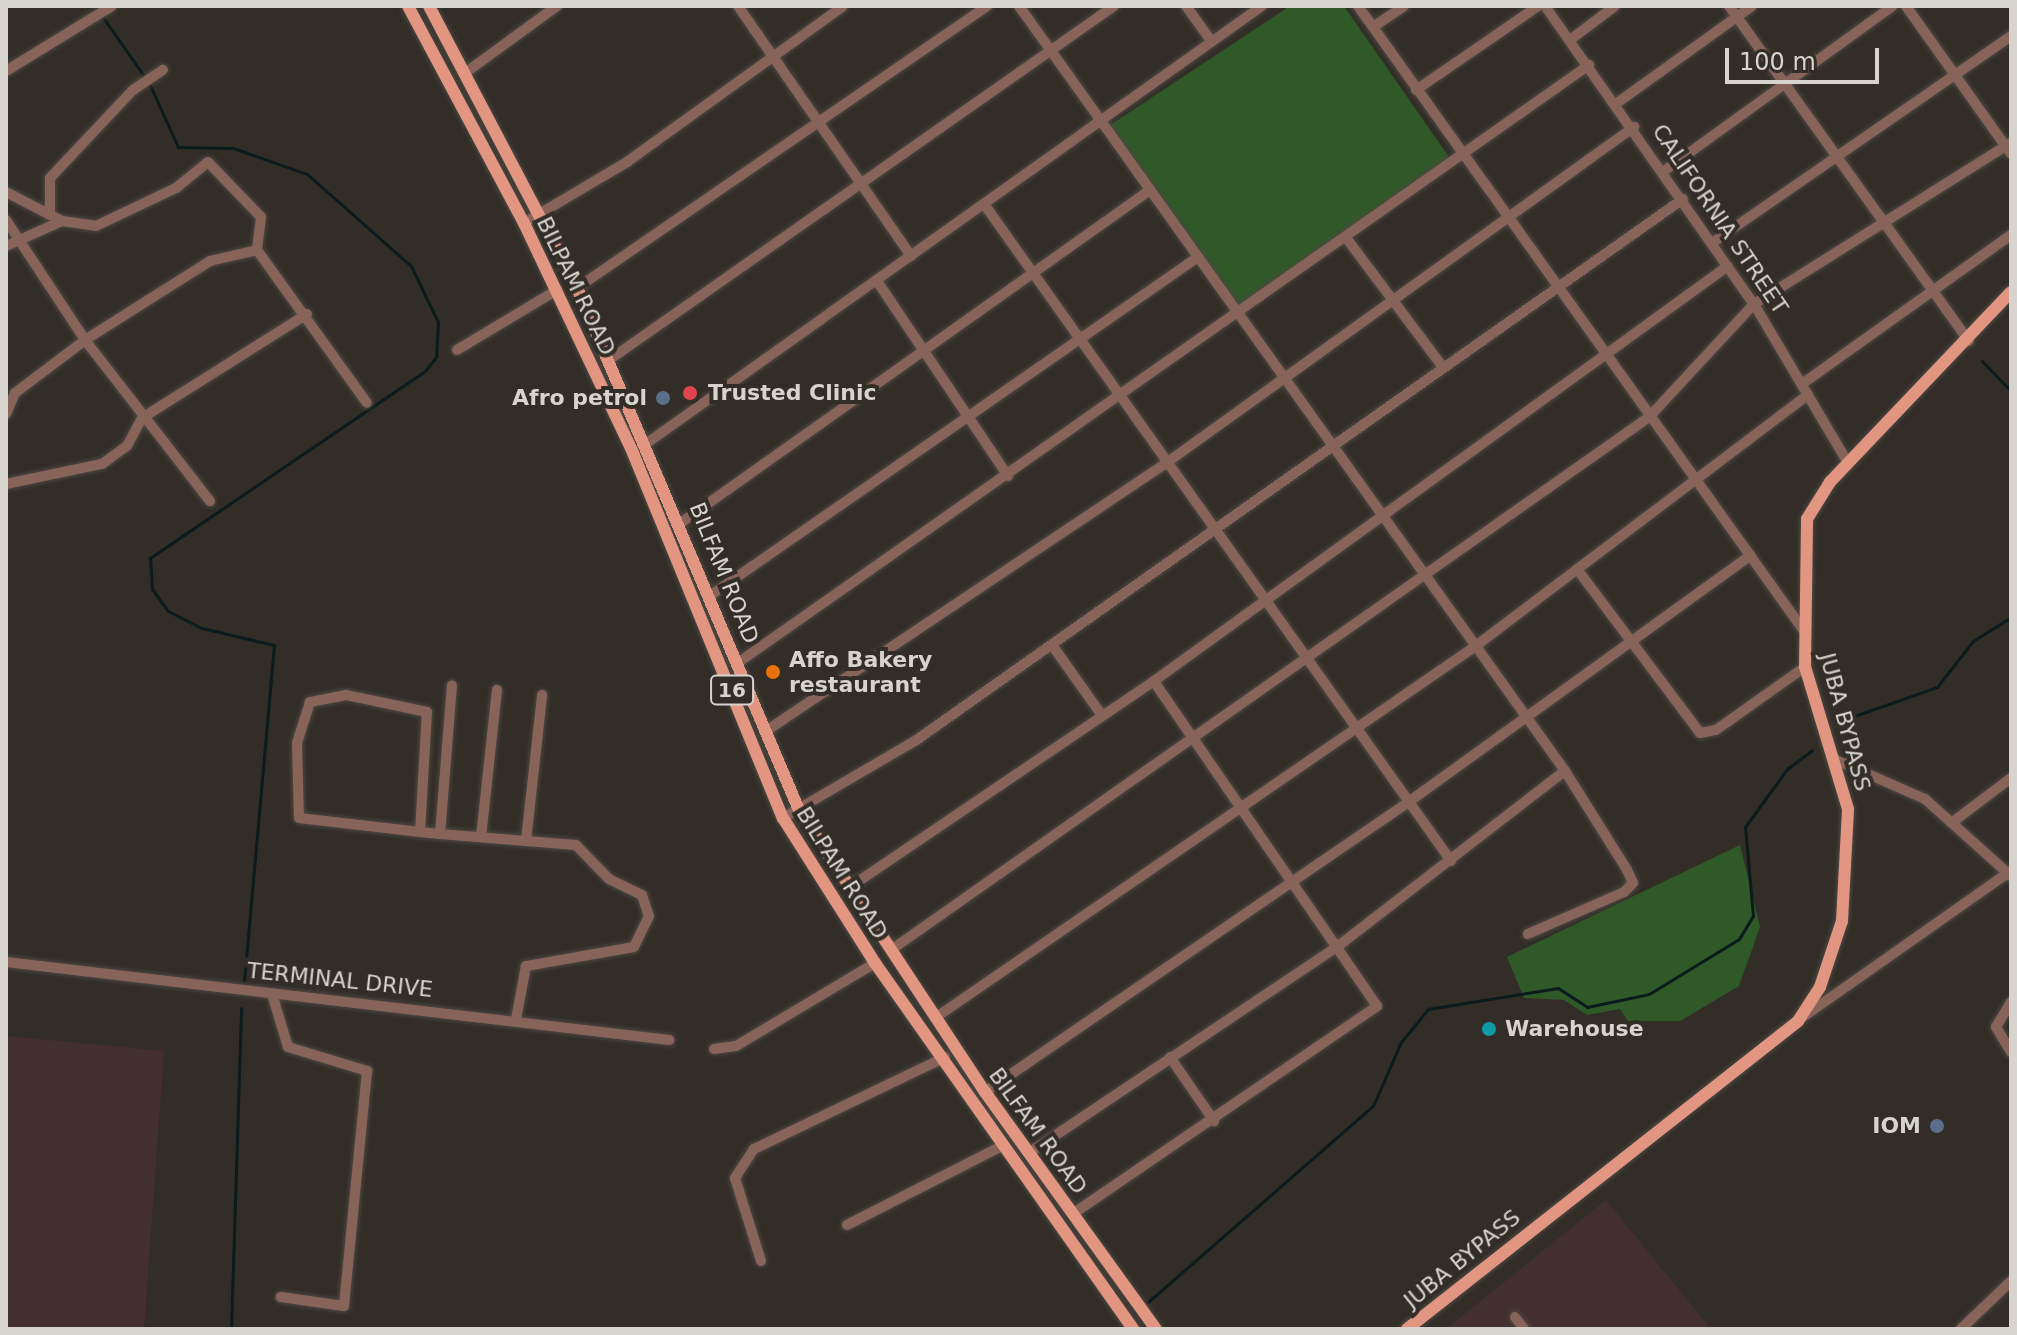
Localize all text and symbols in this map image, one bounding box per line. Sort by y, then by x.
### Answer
scale bar [1729,32,1883,82]
text: 100 m [1739,48,1816,76]
street label: CALIFORNIA STREET [1647,119,1793,319]
street label: BILPAM ROAD [531,212,621,360]
place label: Trusted Clinic [708,380,877,406]
marker: Trusted Clinic [679,382,701,404]
place label: Afro petrol [512,385,647,411]
marker: Afro petrol [654,389,672,407]
street label: BILFAM ROAD [684,499,764,647]
place label: Affo Bakery restaurant [789,646,932,698]
street label: JUBA BYPASS [1814,650,1876,794]
marker: Affo Bakery restaurant [764,663,782,681]
road number: 16 [710,674,754,706]
street label: BILPAM ROAD [791,802,893,944]
street label: TERMINAL DRIVE [246,957,434,1003]
place label: Warehouse [1505,1016,1644,1042]
marker: Warehouse [1480,1020,1498,1038]
street label: BILFAM ROAD [983,1063,1093,1199]
place label: IOM [1872,1113,1921,1139]
marker: IOM [1928,1117,1946,1135]
street label: JUBA BYPASS [1399,1204,1525,1314]

